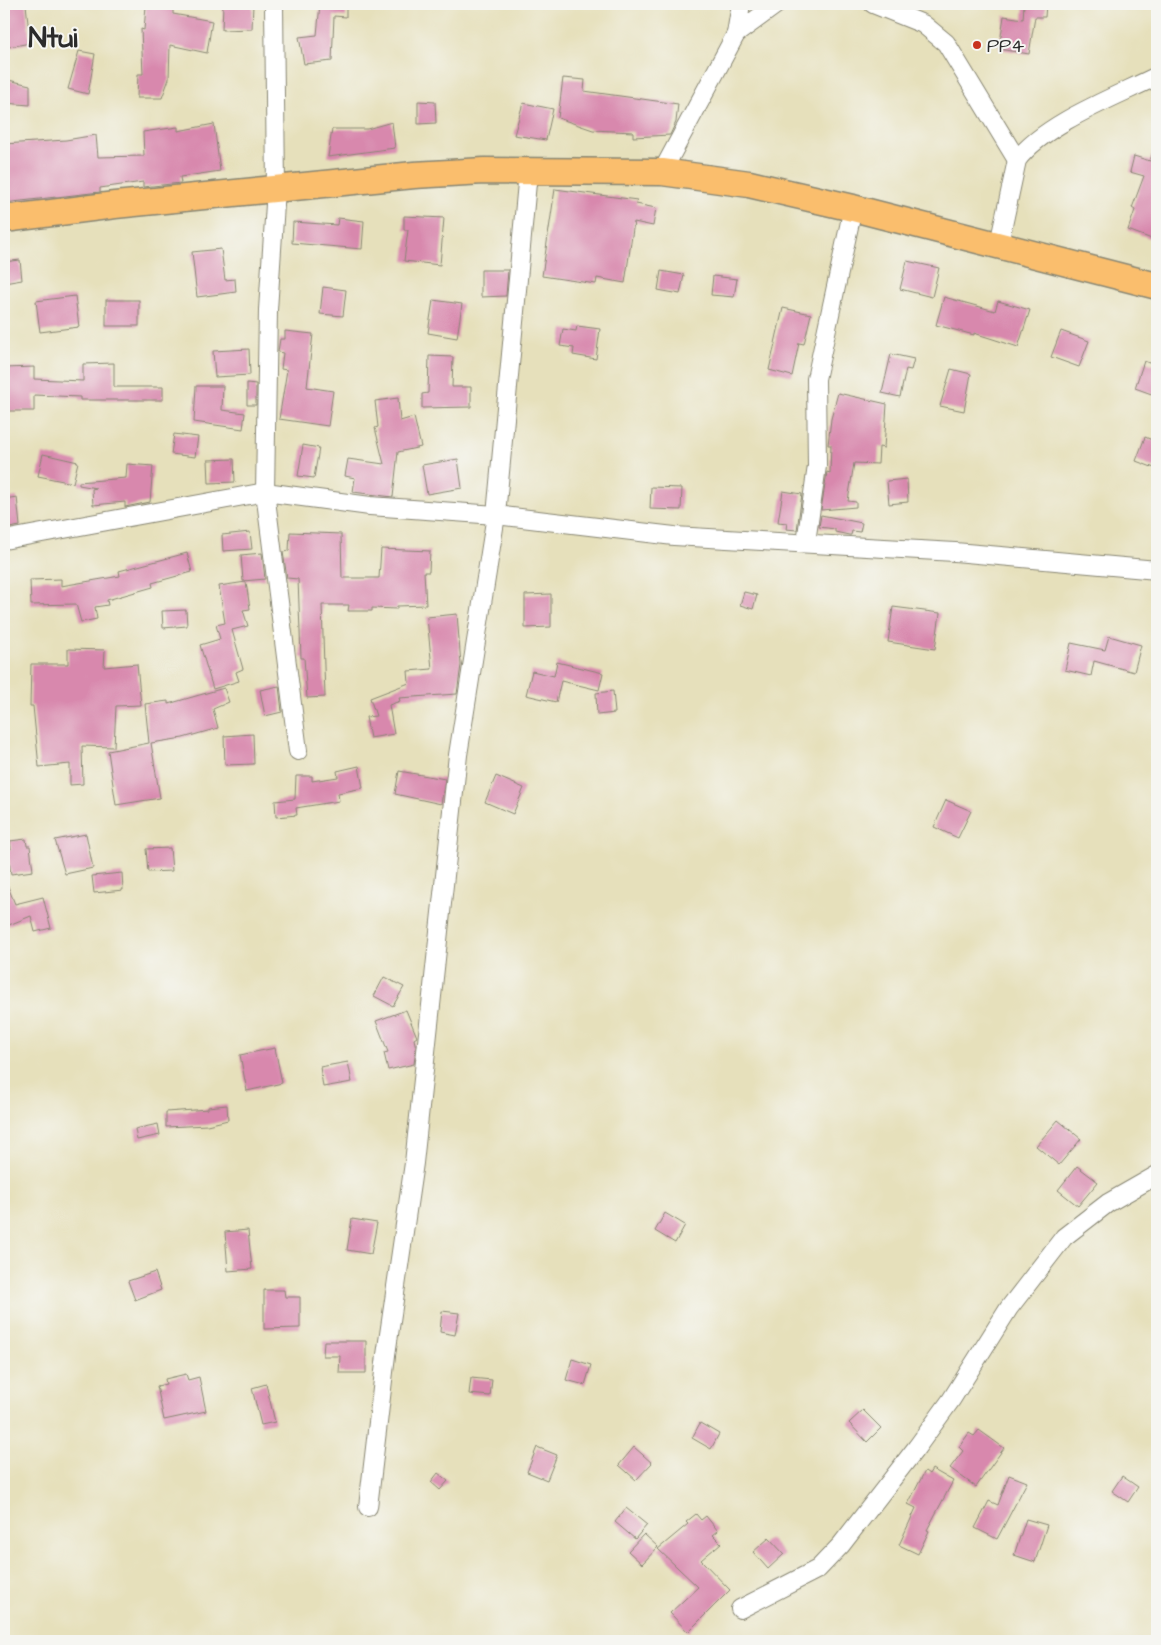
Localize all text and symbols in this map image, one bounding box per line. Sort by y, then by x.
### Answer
district label: Ntui [28,18,78,59]
place label: PP4 [987,33,1024,60]
marker: PP4 [971,39,983,51]

